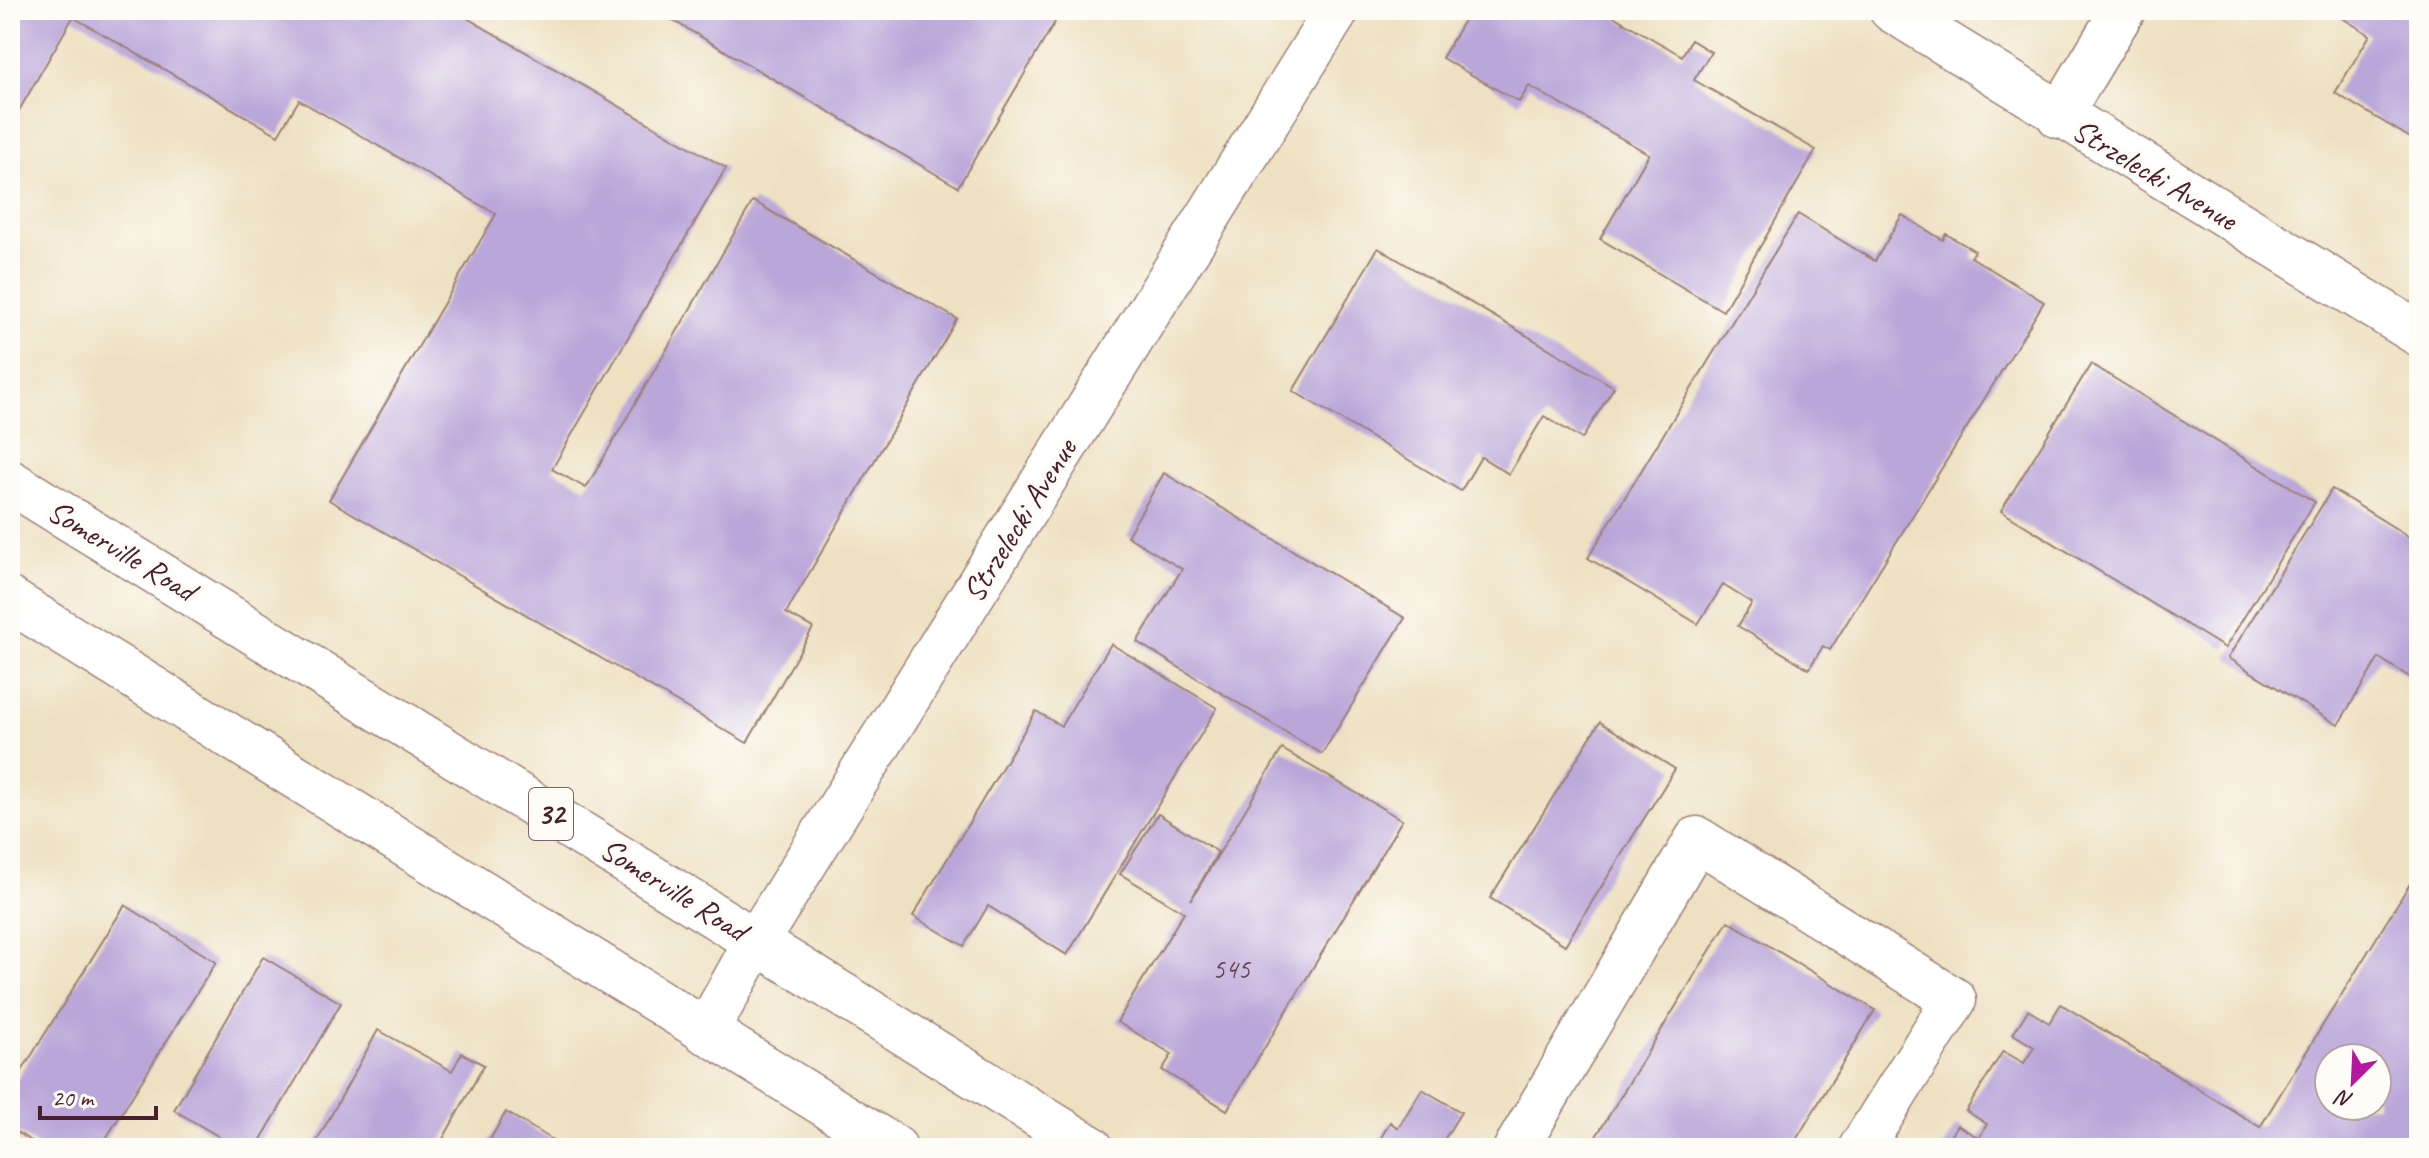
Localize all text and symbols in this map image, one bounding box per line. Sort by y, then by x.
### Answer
street label: Strzelecki Avenue [2065,109,2247,241]
street label: Strzelecki Avenue [953,429,1087,610]
street label: Somerville Road [40,490,207,613]
road number: 32 [529,788,573,840]
street label: Somerville Road [593,828,759,953]
house number: 545 [1212,951,1251,986]
north arrow [2313,1042,2393,1122]
scale bar [40,1070,156,1120]
text: N [2330,1082,2357,1115]
text: 20 m [52,1083,95,1113]

